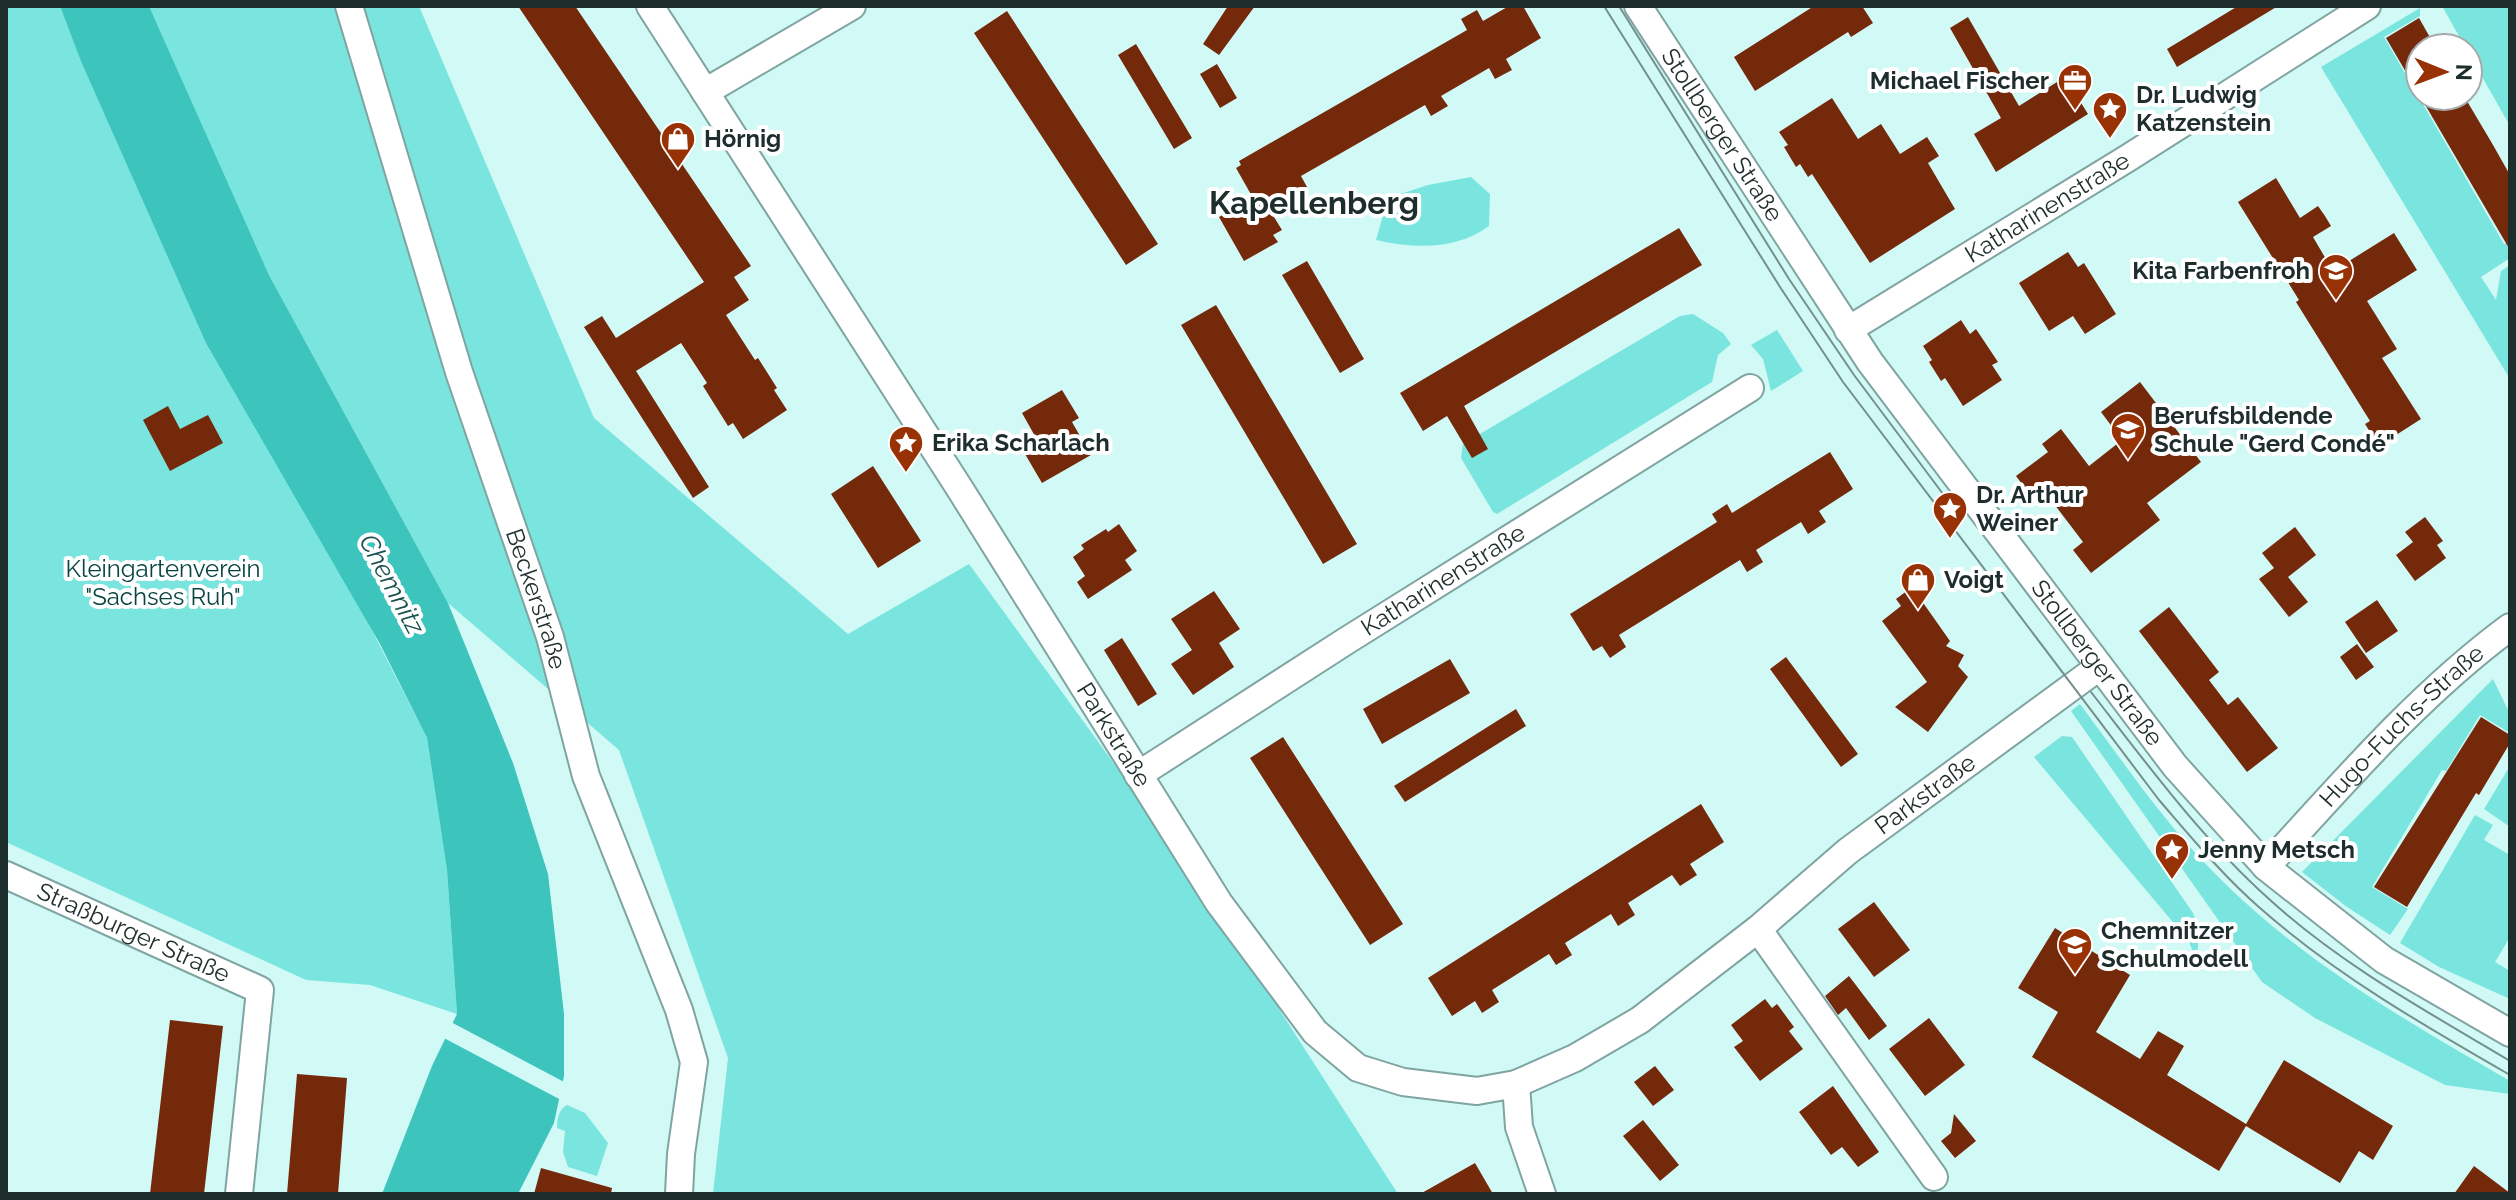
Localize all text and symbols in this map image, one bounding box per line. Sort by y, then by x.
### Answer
north arrow [2404,32,2484,112]
street label: Stollberger Straße [1656,43,1789,227]
office icon: Michael Fischer [2056,62,2094,112]
text: N [2451,64,2477,81]
place label: Michael Fischer [1870,66,2049,95]
place label: Dr. Ludwig Katzenstein [2136,80,2271,137]
place icon: Dr. Ludwig Katzenstein [2091,90,2129,140]
shop icon: Hörnig [659,120,697,170]
place label: Hörnig [704,124,781,153]
street label: Katharinenstraße [1960,146,2135,269]
district label: Kapellenberg [1209,184,1419,221]
school or university icon: Kita Farbenfroh [2317,252,2355,302]
place label: Kita Farbenfroh [2132,256,2310,285]
place label: Berufsbildende Schule "Gerd Condé" [2154,401,2395,458]
school or university icon: Berufsbildende Schule "Gerd Condé" [2109,411,2147,461]
place icon: Erika Scharlach [887,424,925,474]
place label: Erika Scharlach [932,428,1110,457]
place label: Dr. Arthur Weiner [1976,480,2084,537]
place icon: Dr. Arthur Weiner [1931,490,1969,540]
street label: Katharinenstraße [1356,518,1530,642]
street label: Beckerstraße [500,525,573,672]
water label: Chemnitz [353,529,431,640]
park label: Kleingartenverein "Sachses Ruh" [65,554,261,611]
shop icon: Voigt [1899,561,1937,611]
place label: Voigt [1944,565,2004,594]
street label: Stollberger Straße [2026,574,2170,751]
street label: Hugo-Fuchs-Straße [2313,638,2489,812]
street label: Parkstraße [1071,677,1158,792]
street label: Parkstraße [1869,748,1981,840]
place icon: Jenny Metsch [2153,831,2191,881]
place label: Jenny Metsch [2198,835,2355,864]
street label: Straßburger Straße [33,876,235,988]
place label: Chemnitzer Schulmodell [2101,916,2249,973]
school or university icon: Chemnitzer Schulmodell [2056,926,2094,976]

